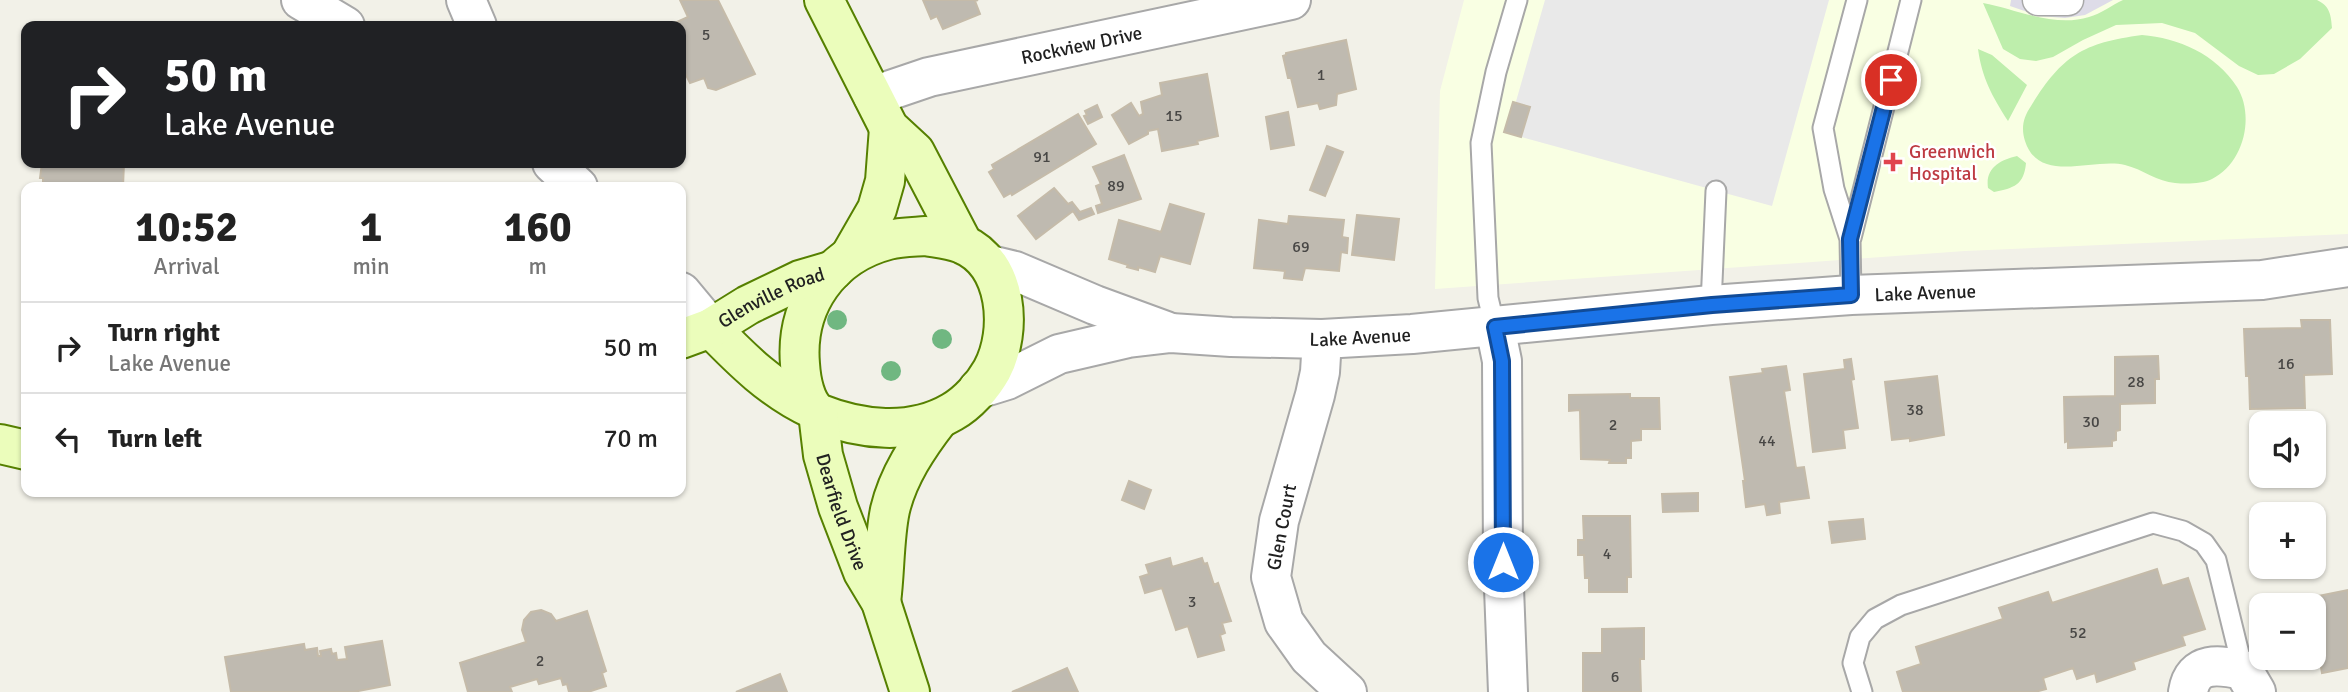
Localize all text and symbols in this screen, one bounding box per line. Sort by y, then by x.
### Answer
street label: Rockview Drive [1019,21,1144,70]
house number: 5 [702,25,710,45]
text: 50 m [164,45,267,105]
icon: right [49,49,140,140]
pin [1861,50,1921,110]
icon: arrive [1872,61,1910,99]
house number: 1 [1317,65,1325,85]
text: Lake Avenue [164,105,335,144]
house number: 15 [1165,106,1183,126]
place label: Greenwich Hospital [1909,140,1995,186]
house number: 91 [1033,147,1051,167]
marker: Greenwich Hospital [1883,152,1903,172]
house number: 89 [1107,176,1125,196]
text: 10:52 [135,202,238,253]
text: 1 [360,202,382,253]
text: 160 [504,202,572,253]
house number: 69 [1292,237,1310,257]
text: Arrival [154,252,220,281]
text: min [352,252,390,281]
text: m [529,252,547,281]
street label: Glenville Road [714,262,827,334]
street label: Lake Avenue [1874,279,1977,307]
text: Turn right [108,317,220,349]
street label: Lake Avenue [1309,323,1412,352]
icon: right [49,329,87,367]
text: 50 m [603,332,658,364]
text: Lake Avenue [108,349,231,378]
house number: 16 [2277,354,2295,374]
house number: 28 [2127,372,2145,392]
house number: 38 [1906,400,1924,420]
map controls [2249,411,2326,670]
button: sound [2249,411,2326,488]
house number: 30 [2082,412,2100,432]
house number: 2 [1609,415,1617,435]
icon: left [49,420,87,458]
text: Turn left [108,423,202,455]
text: 70 m [603,423,658,455]
house number: 44 [1758,431,1776,451]
street label: Dearfield Drive [810,451,872,574]
street label: Glen Court [1262,482,1302,572]
button: + [2249,502,2326,579]
position arrow [1466,525,1540,599]
house number: 4 [1603,544,1612,564]
house number: 3 [1188,592,1196,612]
button: − [2249,593,2326,670]
house number: 52 [2069,623,2087,643]
house number: 2 [536,651,544,671]
house number: 6 [1611,667,1619,687]

